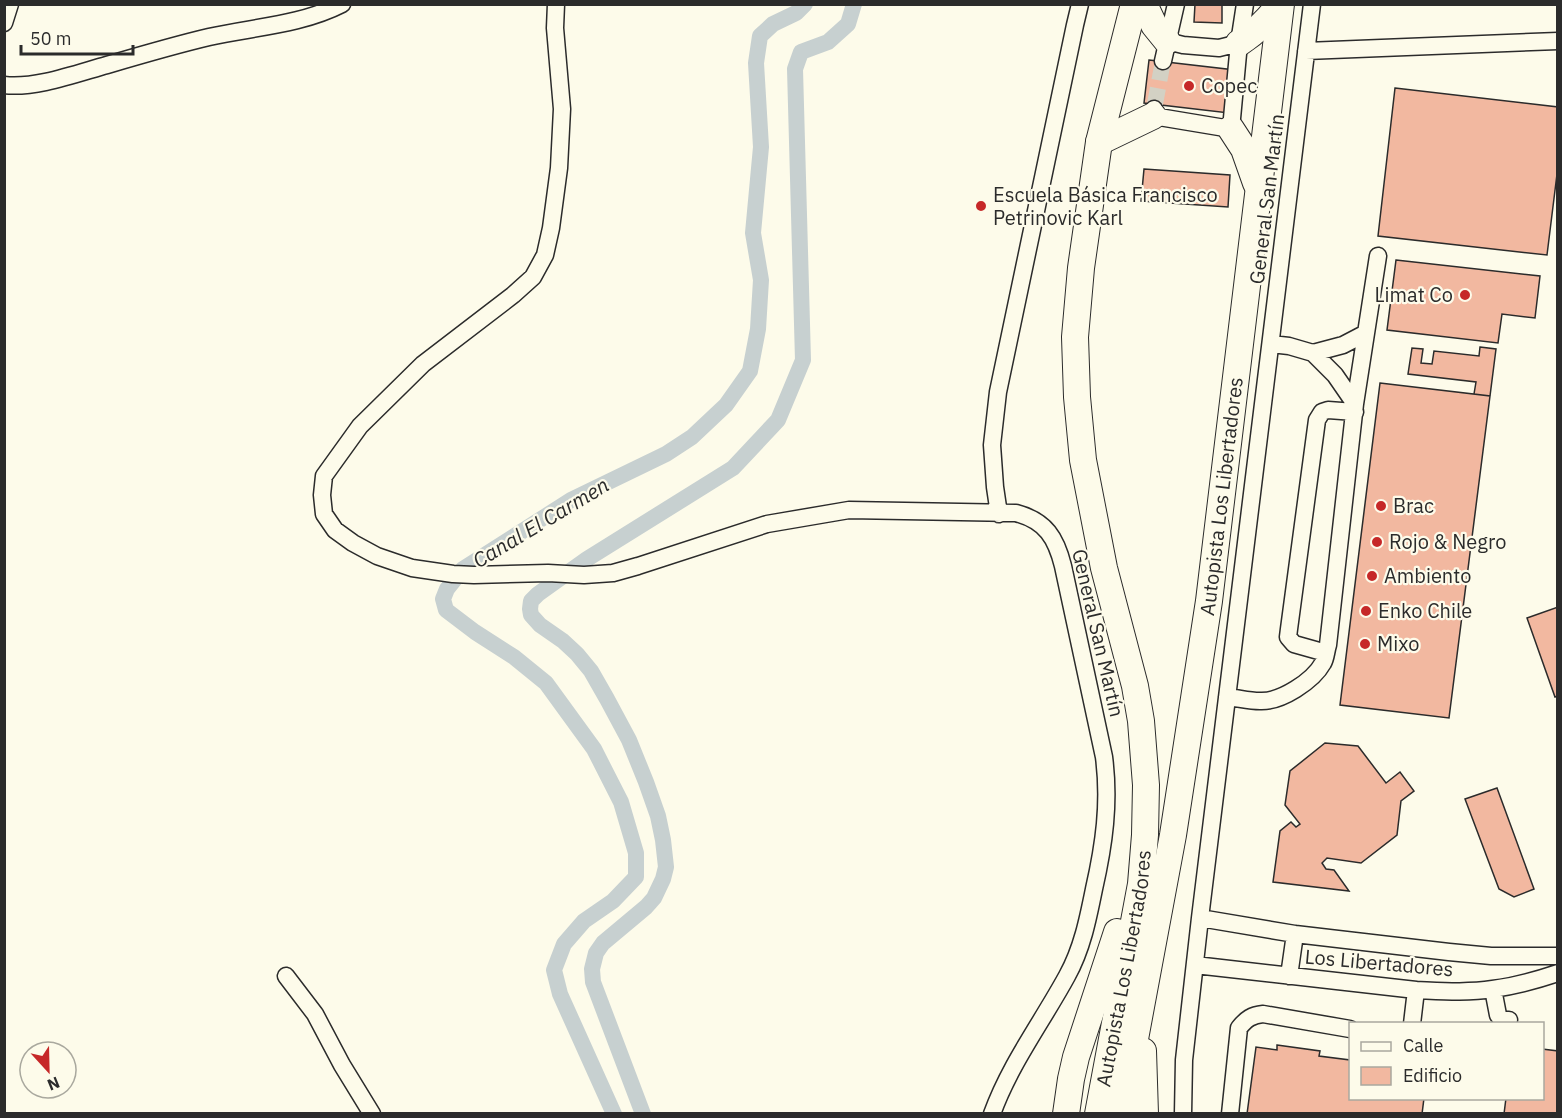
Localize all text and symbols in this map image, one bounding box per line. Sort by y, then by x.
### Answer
scale bar [21,18,134,56]
text: 50 m [30,27,72,50]
place label: Copec [1201,72,1257,99]
marker: Copec [1182,79,1196,93]
street label: General San Martín [1243,112,1290,286]
place label: Escuela Básica Francisco Petrinovic Karl [993,181,1218,231]
marker: Escuela Básica Francisco Petrinovic Karl [974,199,988,213]
place label: Limat Co [1374,281,1453,308]
marker: Limat Co [1458,288,1472,302]
street label: Autopista Los Libertadores [1193,375,1249,617]
water label: Canal El Carmen [467,470,614,574]
place label: Brac [1393,492,1434,519]
marker: Brac [1374,499,1388,513]
place label: Rojo & Negro [1389,528,1506,555]
marker: Rojo & Negro [1370,535,1384,549]
street label: General San Martín [1066,546,1131,719]
place label: Ambiento [1384,562,1471,589]
marker: Ambiento [1365,569,1379,583]
place label: Enko Chile [1378,597,1472,624]
marker: Enko Chile [1359,604,1373,618]
place label: Mixo [1377,630,1419,657]
marker: Mixo [1358,637,1372,651]
street label: Autopista Los Libertadores [1089,849,1157,1089]
street label: Los Libertadores [1304,943,1454,982]
legend [1349,1022,1544,1100]
text: Calle [1403,1034,1443,1057]
north arrow [18,1040,78,1100]
text: Edificio [1403,1064,1462,1087]
text: N [44,1072,63,1095]

